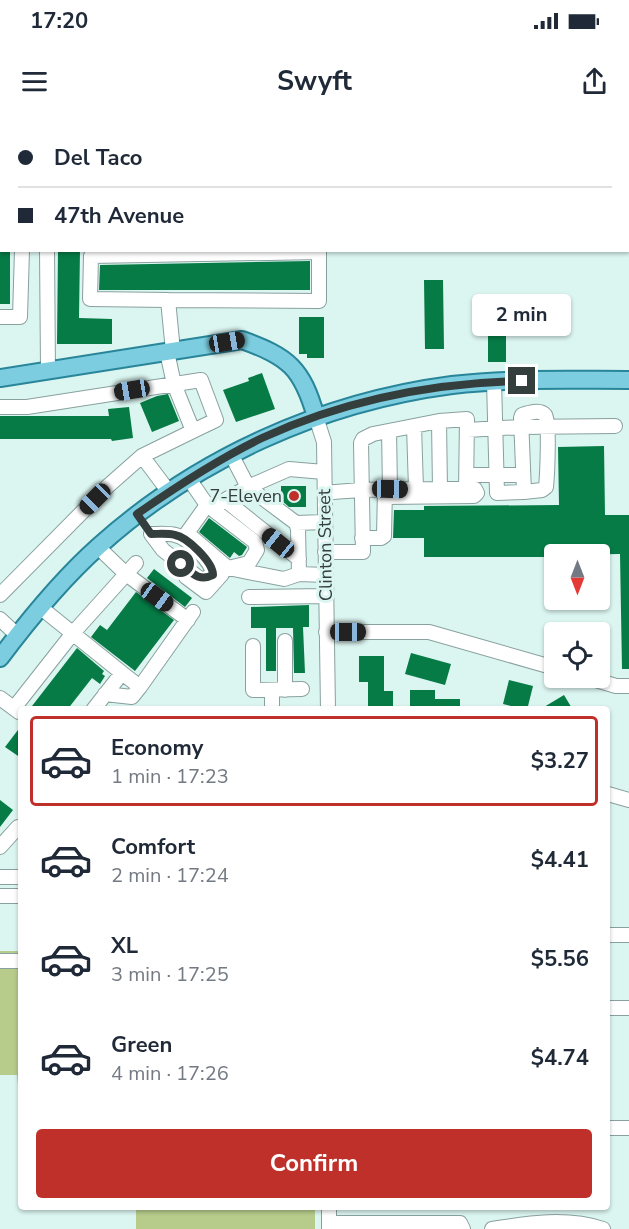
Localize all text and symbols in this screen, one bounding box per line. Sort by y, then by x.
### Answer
text: 17:20 [30,6,88,36]
text: Swyft [277,63,352,100]
icon: menu [18,65,51,98]
icon: share [578,65,611,98]
text: Del Taco [54,143,142,173]
text: 47th Avenue [54,201,184,231]
callout: 2 min [472,294,572,336]
text: 2 min [496,301,547,328]
car [208,330,246,354]
route end [508,367,535,394]
car [113,378,151,402]
car [76,480,114,518]
car [372,480,408,498]
place label: 7-Eleven [209,484,282,508]
street label: Clinton Street [312,488,338,601]
marker: 7-Eleven [287,489,301,503]
car [258,525,298,561]
north arrow [544,544,610,610]
map controls [544,544,610,688]
route start [167,550,194,577]
car [137,579,177,615]
button: locate [544,622,610,688]
car [330,623,366,641]
text: Economy [111,733,203,763]
icon: car [39,734,93,788]
text: $3.27 [531,746,589,776]
text: 1 min · 17:23 [111,763,229,790]
text: Comfort [111,832,195,862]
icon: car [39,833,93,887]
text: $4.41 [531,845,589,875]
text: 2 min · 17:24 [111,862,229,889]
text: XL [111,931,138,961]
icon: car [39,932,93,986]
text: $5.56 [531,944,589,974]
text: 3 min · 17:25 [111,961,229,988]
text: Green [111,1030,172,1060]
icon: car [39,1031,93,1085]
text: $4.74 [531,1043,589,1073]
text: 4 min · 17:26 [111,1060,229,1087]
button: Confirm [36,1129,592,1198]

